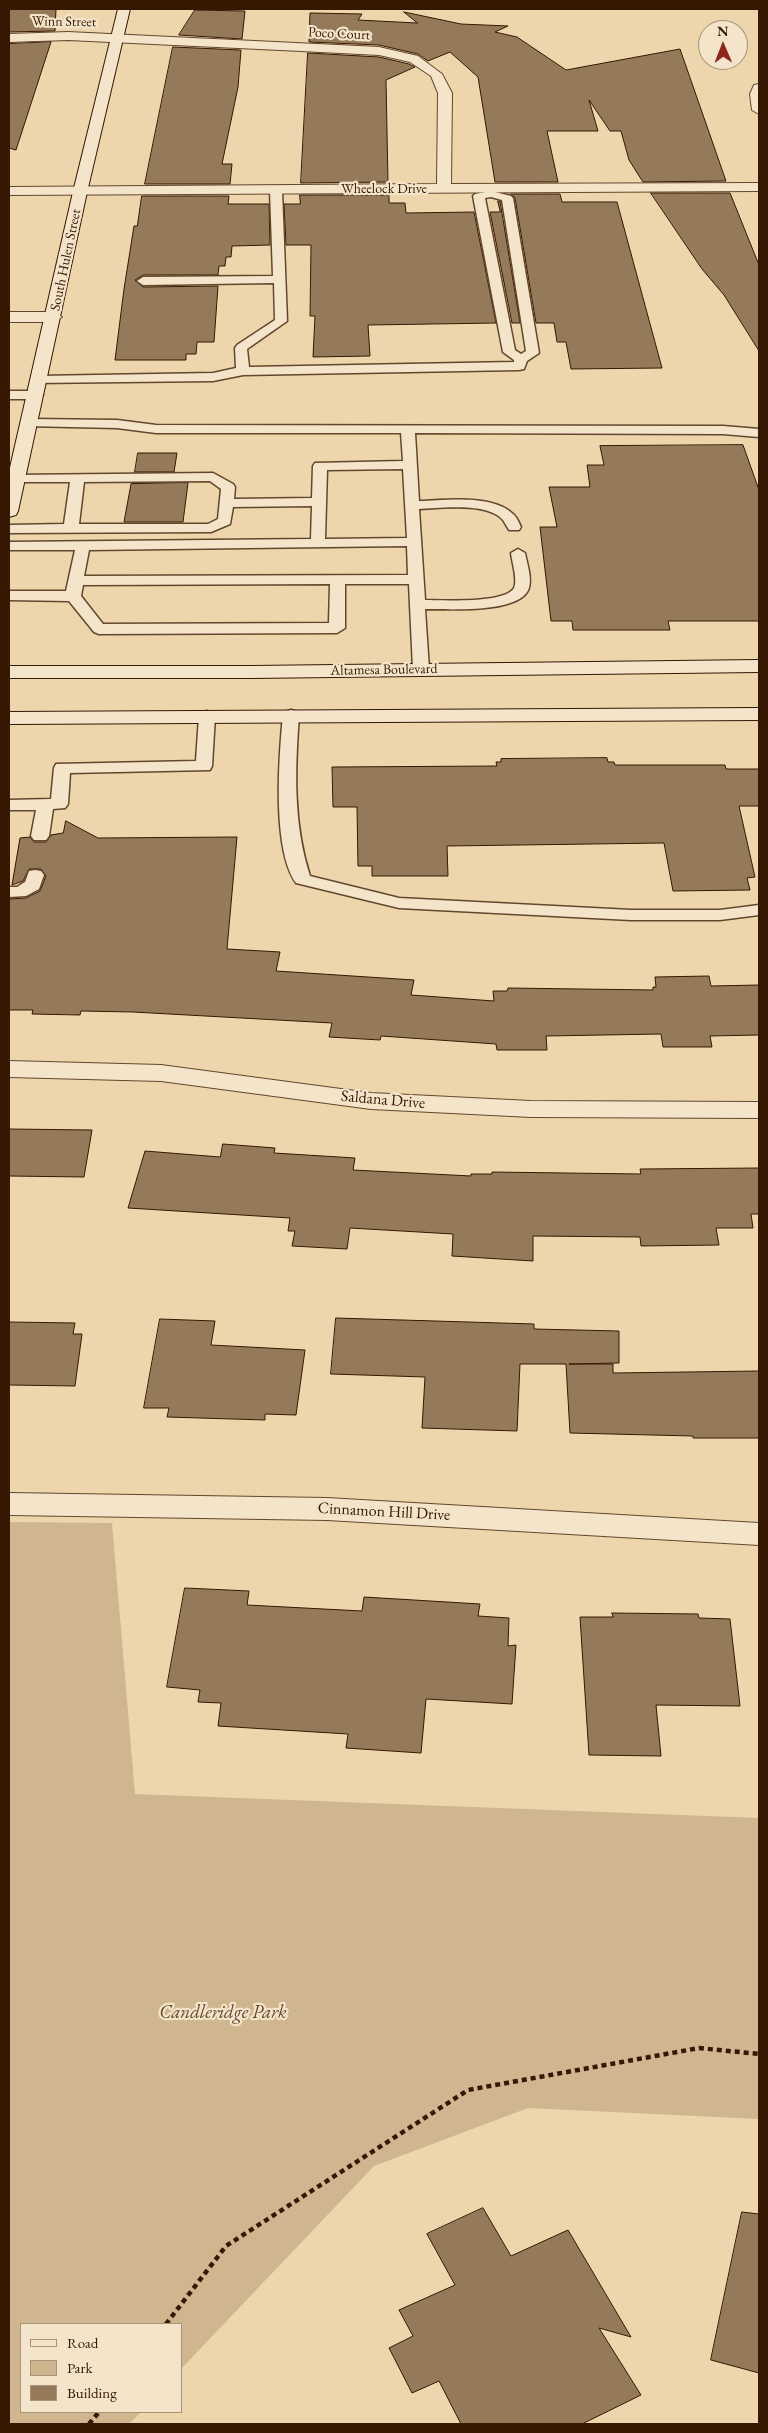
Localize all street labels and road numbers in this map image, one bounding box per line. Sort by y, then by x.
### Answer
street label: Winn Street [32,13,96,31]
street label: Poco Court [307,24,371,44]
street label: Wheelock Drive [341,181,427,197]
street label: South Hulen Street [47,208,85,312]
street label: Altamesa Boulevard [330,661,438,679]
street label: Saldana Drive [340,1087,426,1113]
street label: Cinnamon Hill Drive [317,1499,451,1525]

